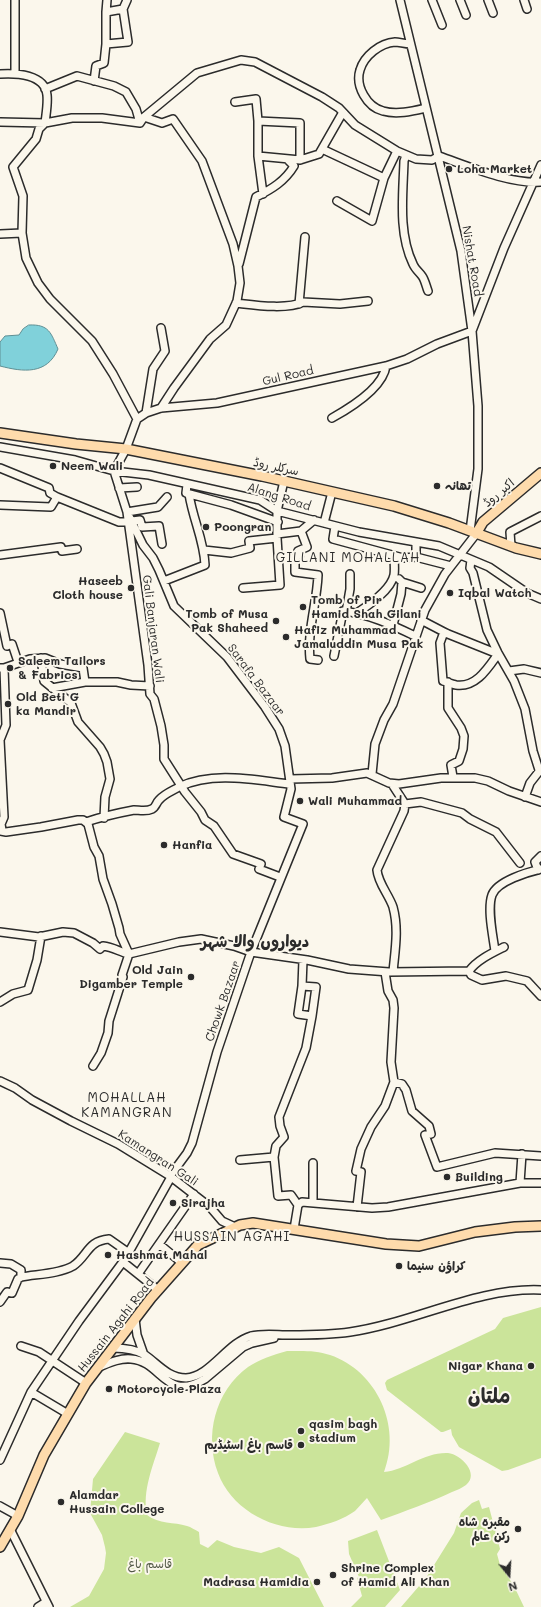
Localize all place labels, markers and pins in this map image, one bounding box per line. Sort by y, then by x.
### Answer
place label: Loha Market [457,162,532,176]
marker: Loha Market [444,164,454,174]
place label: Neem Wali [61,459,123,473]
marker: Neem Wali [48,461,58,471]
place label: تھانہ [445,479,471,493]
marker: تھانہ [432,481,442,491]
place label: Poongran [214,520,271,534]
marker: Poongran [201,522,211,532]
place label: Haseeb Cloth house [53,574,123,602]
marker: Haseeb Cloth house [126,583,136,593]
place label: Iqbal Watch [458,586,531,600]
marker: Iqbal Watch [445,588,455,598]
place label: Tomb of Pir Hamid Shah Gilani [311,593,422,621]
marker: Tomb of Pir Hamid Shah Gilani [298,602,308,612]
place label: Tomb of Musa Pak Shaheed [185,607,268,635]
marker: Tomb of Musa Pak Shaheed [271,616,281,626]
place label: Hafiz Muhammad Jamaluddin Musa Pak [294,623,423,651]
marker: Hafiz Muhammad Jamaluddin Musa Pak [281,632,291,642]
place label: Saleem Tailors & Fabrics [18,654,106,682]
marker: Saleem Tailors & Fabrics [5,663,15,673]
place label: Old Beti G ka Mandir [16,690,79,718]
marker: Old Beti G ka Mandir [3,699,13,709]
place label: Wali Muhammad [308,794,402,808]
marker: Wali Muhammad [295,796,305,806]
place label: Hanfia [172,838,212,852]
marker: Hanfia [159,840,169,850]
place label: Old Jain Digamber Temple [79,963,183,991]
marker: Old Jain Digamber Temple [186,972,196,982]
place label: Building [455,1170,503,1184]
marker: Building [442,1172,452,1182]
place label: Sirajha [181,1196,225,1210]
marker: Sirajha [168,1198,178,1208]
place label: Hashmat Mahal [116,1248,207,1262]
marker: Hashmat Mahal [103,1250,113,1260]
place label: کراؤن سنیما [407,1259,466,1273]
marker: کراؤن سنیما [394,1261,404,1271]
place label: Nigar Khana [448,1359,523,1373]
marker: Nigar Khana [526,1361,536,1371]
place label: Motorcycle Plaza [117,1382,221,1396]
marker: Motorcycle Plaza [104,1384,114,1394]
place label: qasim bagh stadium [309,1417,377,1445]
marker: qasim bagh stadium [296,1426,306,1436]
place label: قاسم باغ اسٹیڈیم [204,1438,293,1452]
marker: قاسم باغ اسٹیڈیم [296,1440,306,1450]
place label: Alamdar Hussain College [69,1488,164,1516]
marker: Alamdar Hussain College [56,1497,66,1507]
place label: مقبرہ شاہ رکن عالم [459,1515,510,1543]
marker: مقبرہ شاہ رکن عالم [513,1524,523,1534]
place label: Shrine Complex of Hamid Ali Khan [341,1561,449,1589]
marker: Shrine Complex of Hamid Ali Khan [328,1570,338,1580]
place label: Madrasa Hamidia [203,1575,309,1589]
marker: Madrasa Hamidia [312,1577,322,1587]

